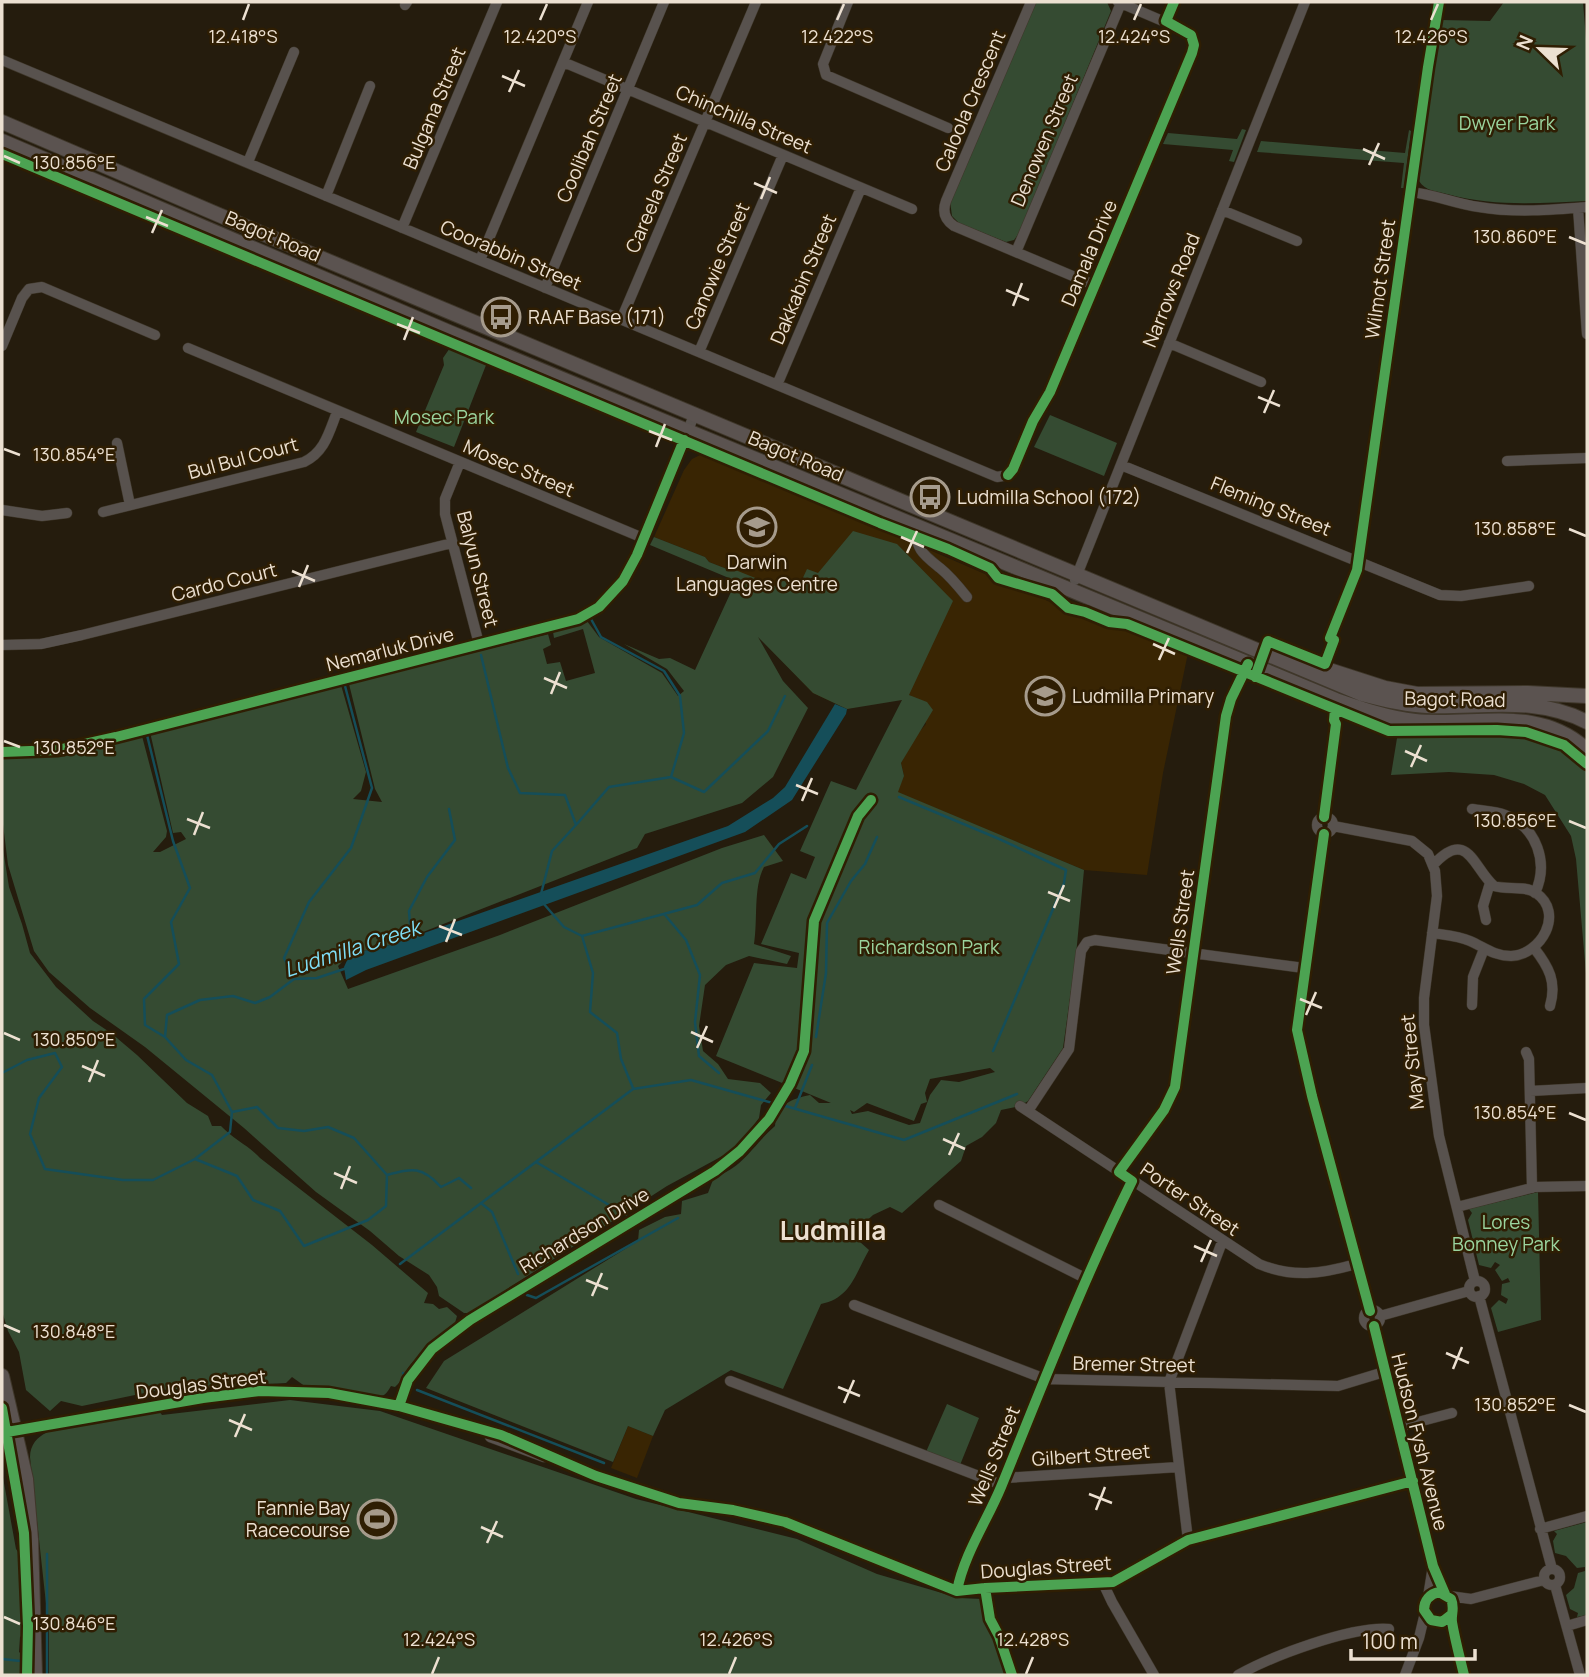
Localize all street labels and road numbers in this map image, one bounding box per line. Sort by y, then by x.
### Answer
street label: Caloola Crescent [929,26,1011,176]
street label: Bulgana Street [397,43,471,173]
street label: Coolibah Street [550,70,628,206]
street label: Denowen Street [1004,70,1084,210]
street label: Chinchilla Street [672,79,816,159]
street label: Careela Street [619,129,693,257]
street label: Damala Drive [1055,196,1123,310]
street label: Canowie Street [678,198,756,334]
street label: Bagot Road [221,204,325,268]
street label: Dakkabin Street [764,210,842,348]
street label: Coorabbin Street [436,214,586,296]
street label: Wilmot Street [1359,217,1401,341]
street label: Narrows Road [1136,229,1206,351]
street label: Bagot Road [744,424,848,488]
street label: Bul Bul Court [185,431,301,485]
street label: Mosec Street [459,433,579,503]
street label: Fleming Street [1207,470,1335,542]
street label: Balyun Street [451,508,505,630]
street label: Cardo Court [169,556,279,608]
street label: Nemarluk Drive [323,621,457,677]
street label: Bagot Road [1404,685,1506,713]
street label: Wells Street [1160,868,1200,976]
street label: May Street [1394,1013,1430,1111]
street label: Porter Street [1135,1156,1245,1242]
street label: Richardson Drive [514,1181,654,1279]
street label: Bremer Street [1072,1350,1196,1378]
street label: Hudson Fysh Avenue [1385,1351,1455,1533]
street label: Douglas Street [134,1363,268,1405]
street label: Wells Street [962,1402,1026,1510]
street label: Gilbert Street [1031,1438,1151,1472]
street label: Douglas Street [980,1549,1112,1585]

